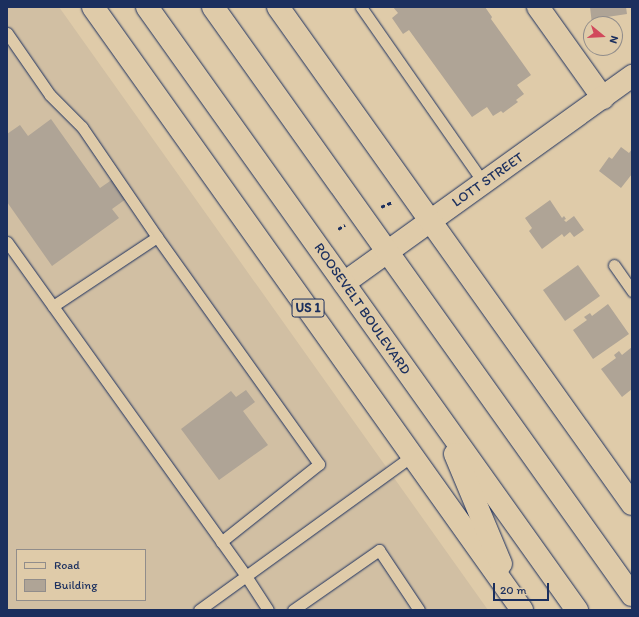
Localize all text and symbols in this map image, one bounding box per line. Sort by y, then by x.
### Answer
north arrow [583,16,623,56]
text: N [607,34,621,45]
street label: LOTT STREET [449,149,527,211]
street label: ROOSEVELT BOULEVARD [310,240,414,378]
road number: US 1 [291,297,325,319]
legend [16,549,146,601]
text: Road [54,558,80,572]
scale bar [495,575,551,601]
text: Building [54,578,97,592]
text: 20 m [500,583,527,597]

